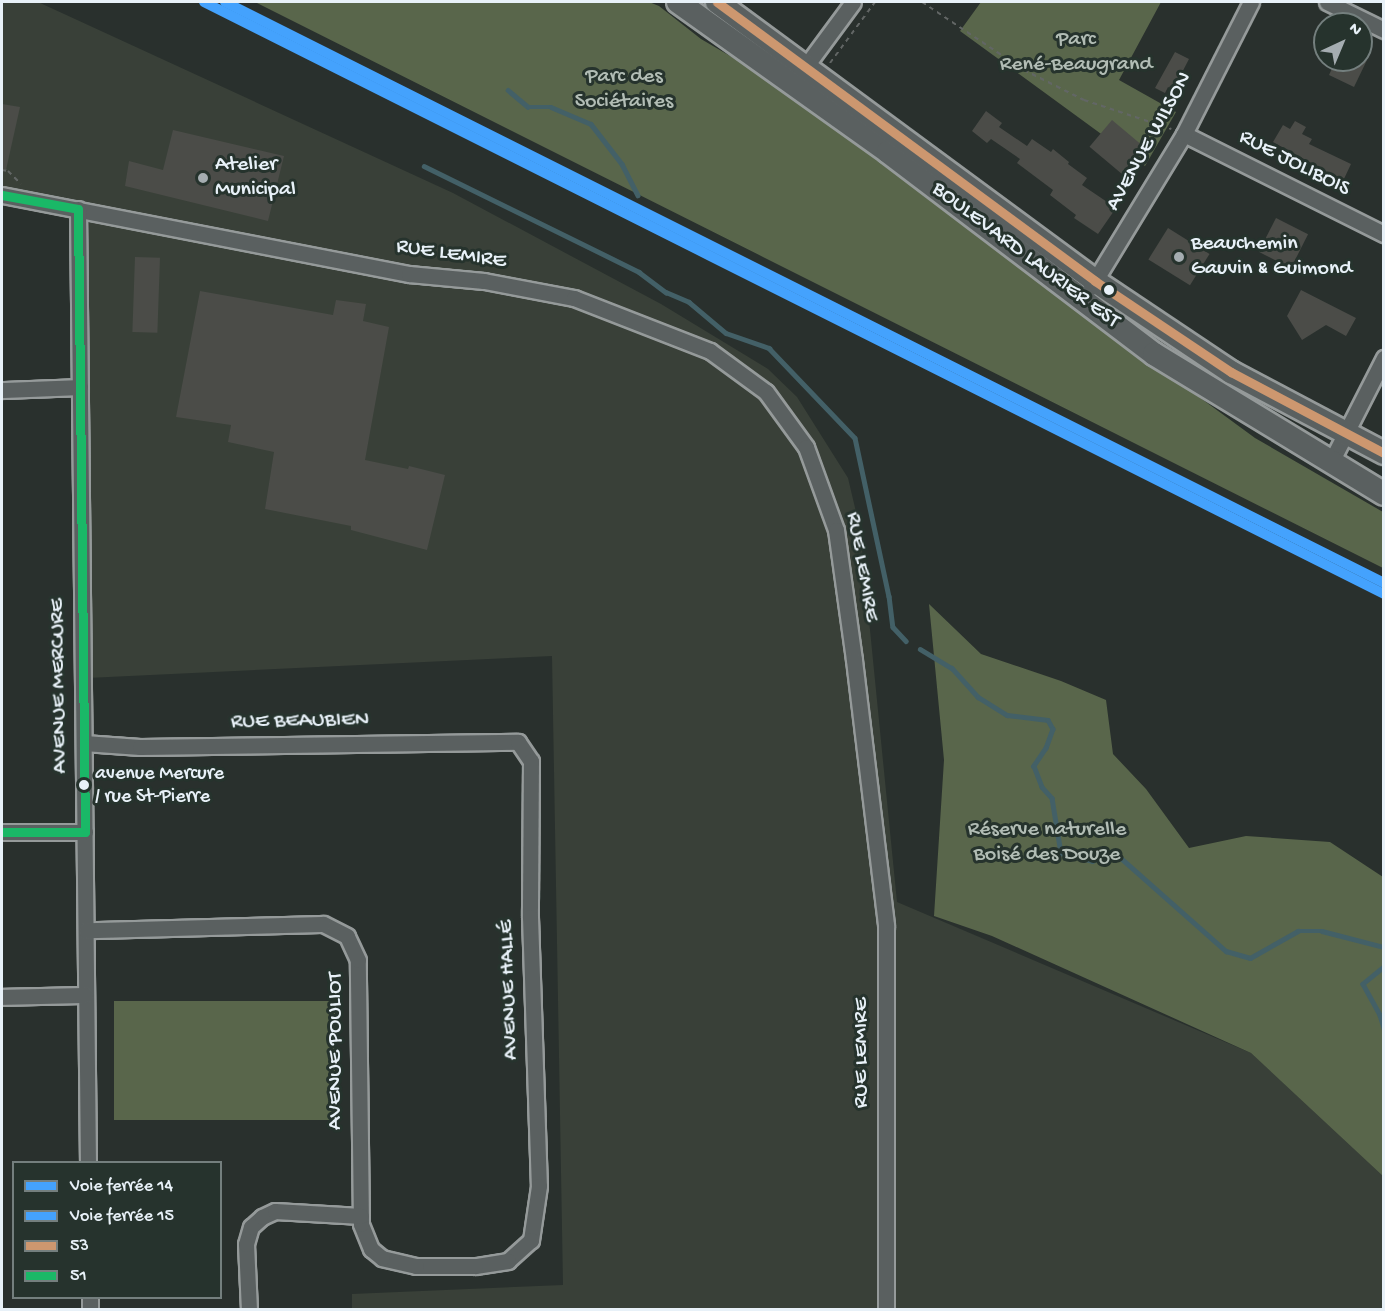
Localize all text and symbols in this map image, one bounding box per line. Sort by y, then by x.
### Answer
north arrow [1313,12,1373,72]
text: N [1344,20,1365,41]
park label: Parc René-Beaugrand [1000,27,1152,78]
park label: Parc des Sociétaires [575,64,673,116]
street label: AVENUE WILSON [1101,68,1199,216]
street label: RUE JOLIBOIS [1234,125,1354,203]
place label: Atelier Municipal [215,152,296,204]
marker: Atelier Municipal [196,171,210,185]
street label: BOULEVARD LAURIER EST [926,177,1124,335]
place label: Beauchemin Gauvin & Guimond [1191,231,1352,282]
street label: RUE LEMIRE [394,234,508,276]
marker: Beauchemin Gauvin & Guimond [1172,250,1186,264]
unlabelled marker [1103,284,1115,296]
street label: RUE LEMIRE [838,510,884,624]
street label: AVENUE MERCURE [45,598,75,774]
street label: RUE BEAUBIEN [231,708,369,736]
place label: avenue Mercure / rue St-Pierre [95,762,224,809]
marker: avenue Mercure / rue St-Pierre [78,779,90,791]
park label: Réserve naturelle Boisé des Douze [968,817,1126,868]
street label: AVENUE HALLÉ [494,919,526,1061]
street label: AVENUE POULIOT [324,972,350,1130]
street label: RUE LEMIRE [850,998,876,1108]
legend [12,1161,222,1299]
text: Voie ferrée 14 [70,1176,173,1197]
text: Voie ferrée 15 [70,1206,174,1227]
text: 53 [70,1236,89,1257]
text: 51 [70,1266,87,1287]

